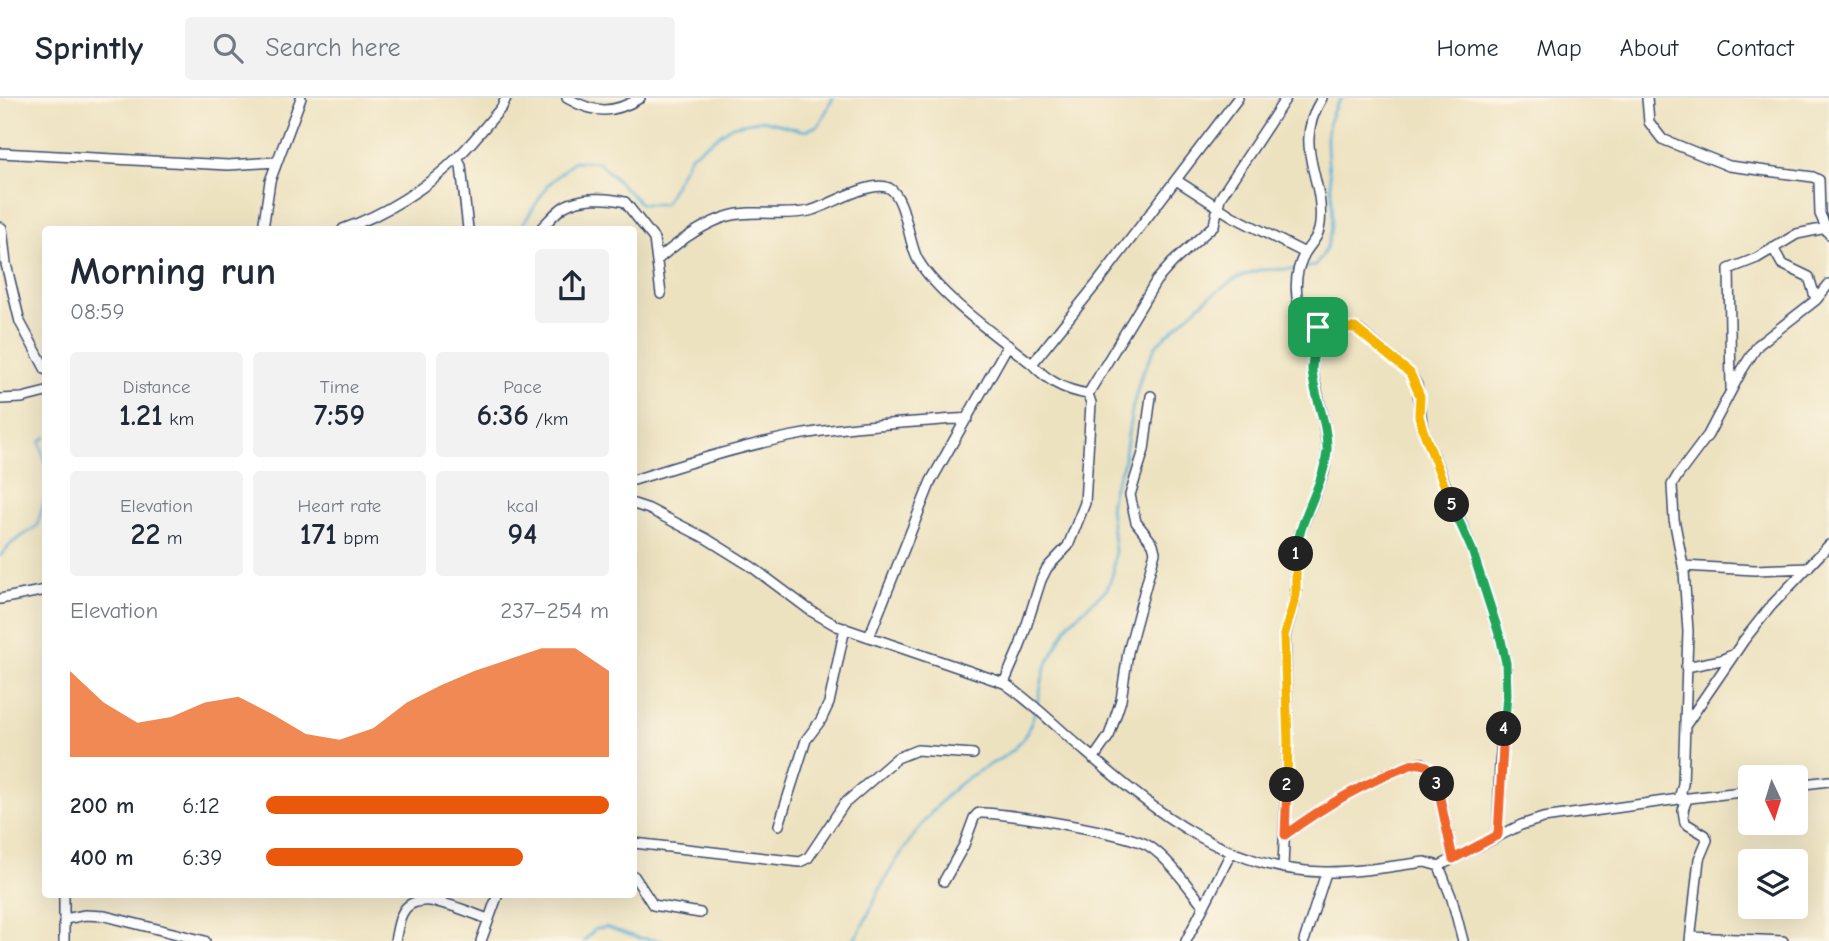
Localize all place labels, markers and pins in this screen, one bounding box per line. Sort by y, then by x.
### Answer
pin [1288,297,1348,357]
pin: 5 [1434,488,1470,522]
pin: 1 [1278,536,1314,572]
pin: 4 [1486,712,1522,746]
pin: 3 [1420,766,1454,802]
pin: 2 [1270,768,1304,802]

